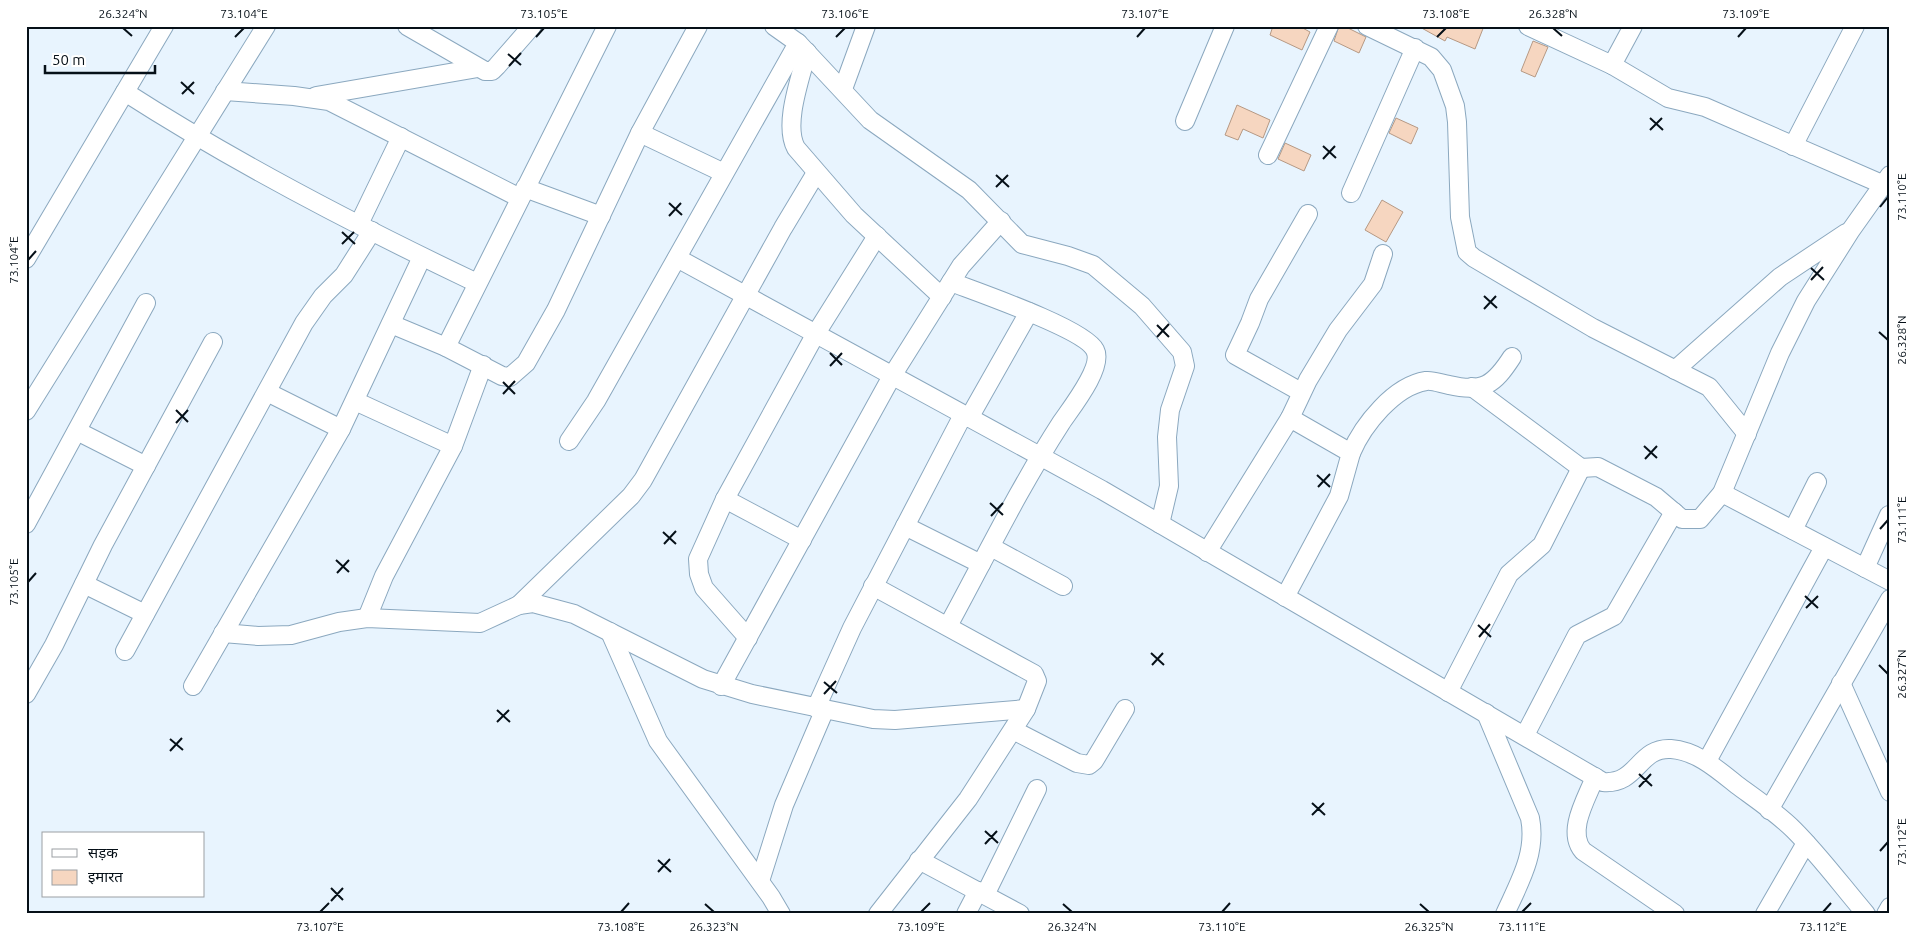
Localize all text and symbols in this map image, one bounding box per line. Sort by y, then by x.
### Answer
text: 26.324°N [98,7,148,20]
text: 73.104°E [220,7,268,20]
text: 73.105°E [520,7,568,20]
text: 73.106°E [821,7,869,20]
text: 73.107°E [1121,7,1169,20]
text: 73.108°E [1422,7,1470,20]
text: 26.328°N [1528,7,1578,20]
text: 73.109°E [1722,7,1770,20]
scale bar [45,42,155,74]
text: 50 m [52,51,85,68]
text: 73.110°E [1895,173,1908,221]
text: 73.104°E [7,236,20,284]
text: 26.328°N [1895,315,1908,365]
text: 73.111°E [1895,496,1908,544]
text: 73.105°E [7,558,20,606]
text: 26.327°N [1895,649,1908,699]
text: 73.112°E [1895,818,1908,866]
legend [42,832,205,898]
text: सड़क [88,844,118,861]
text: इमारत [88,868,123,885]
text: 73.107°E [296,920,344,933]
text: 73.108°E [597,920,645,933]
text: 26.323°N [689,920,739,933]
text: 73.109°E [897,920,945,933]
text: 26.324°N [1047,920,1097,933]
text: 73.110°E [1198,920,1246,933]
text: 26.325°N [1404,920,1454,933]
text: 73.111°E [1498,920,1546,933]
text: 73.112°E [1799,920,1847,933]

